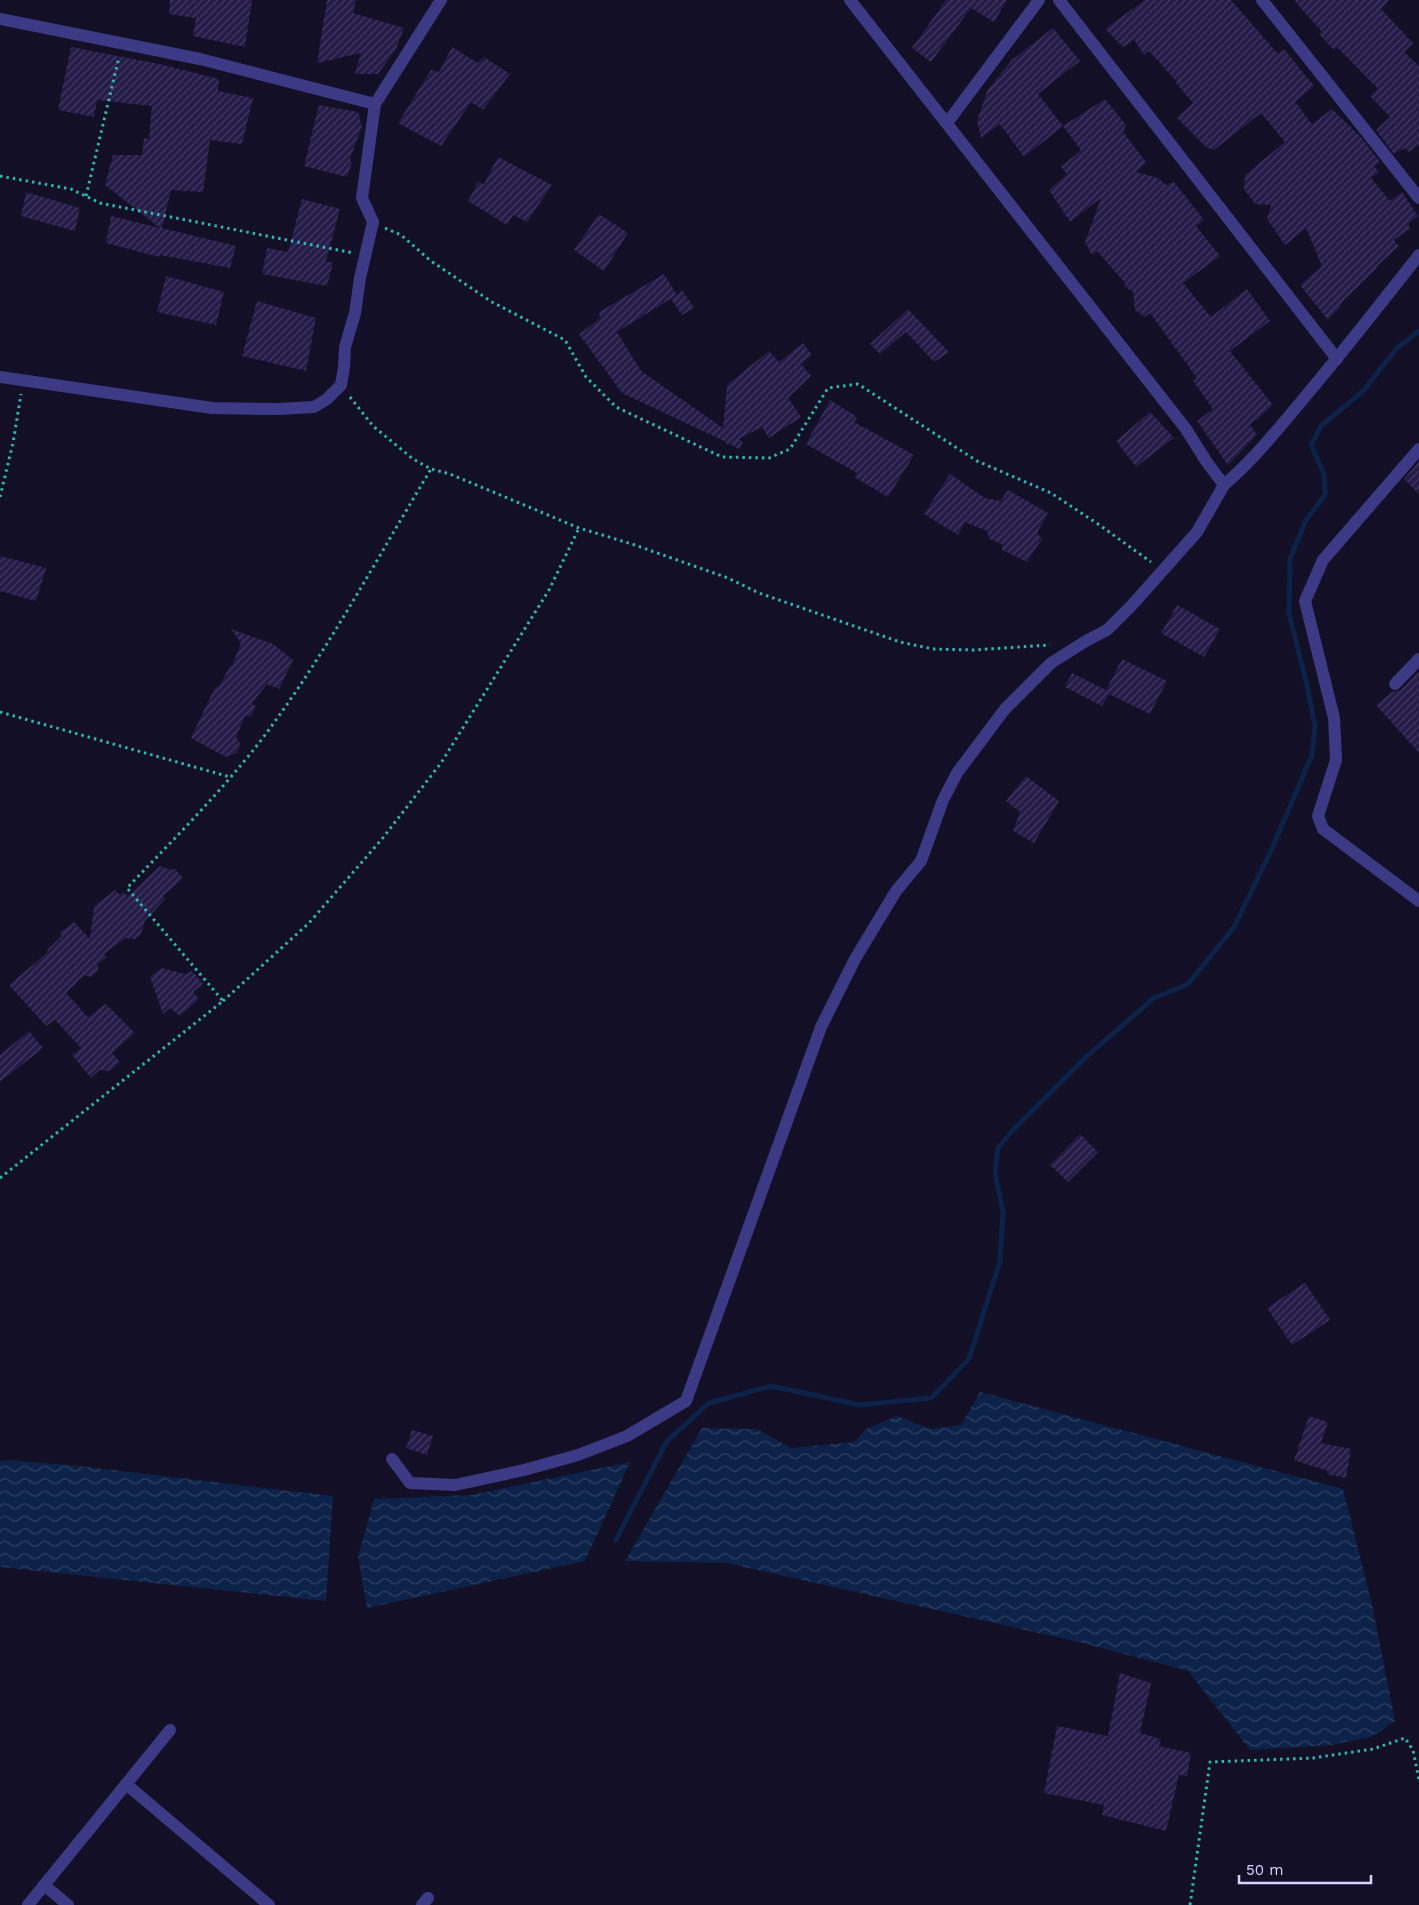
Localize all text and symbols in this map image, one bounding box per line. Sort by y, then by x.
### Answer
scale bar [1239,1852,1372,1884]
text: 50 m [1246,1861,1283,1879]

